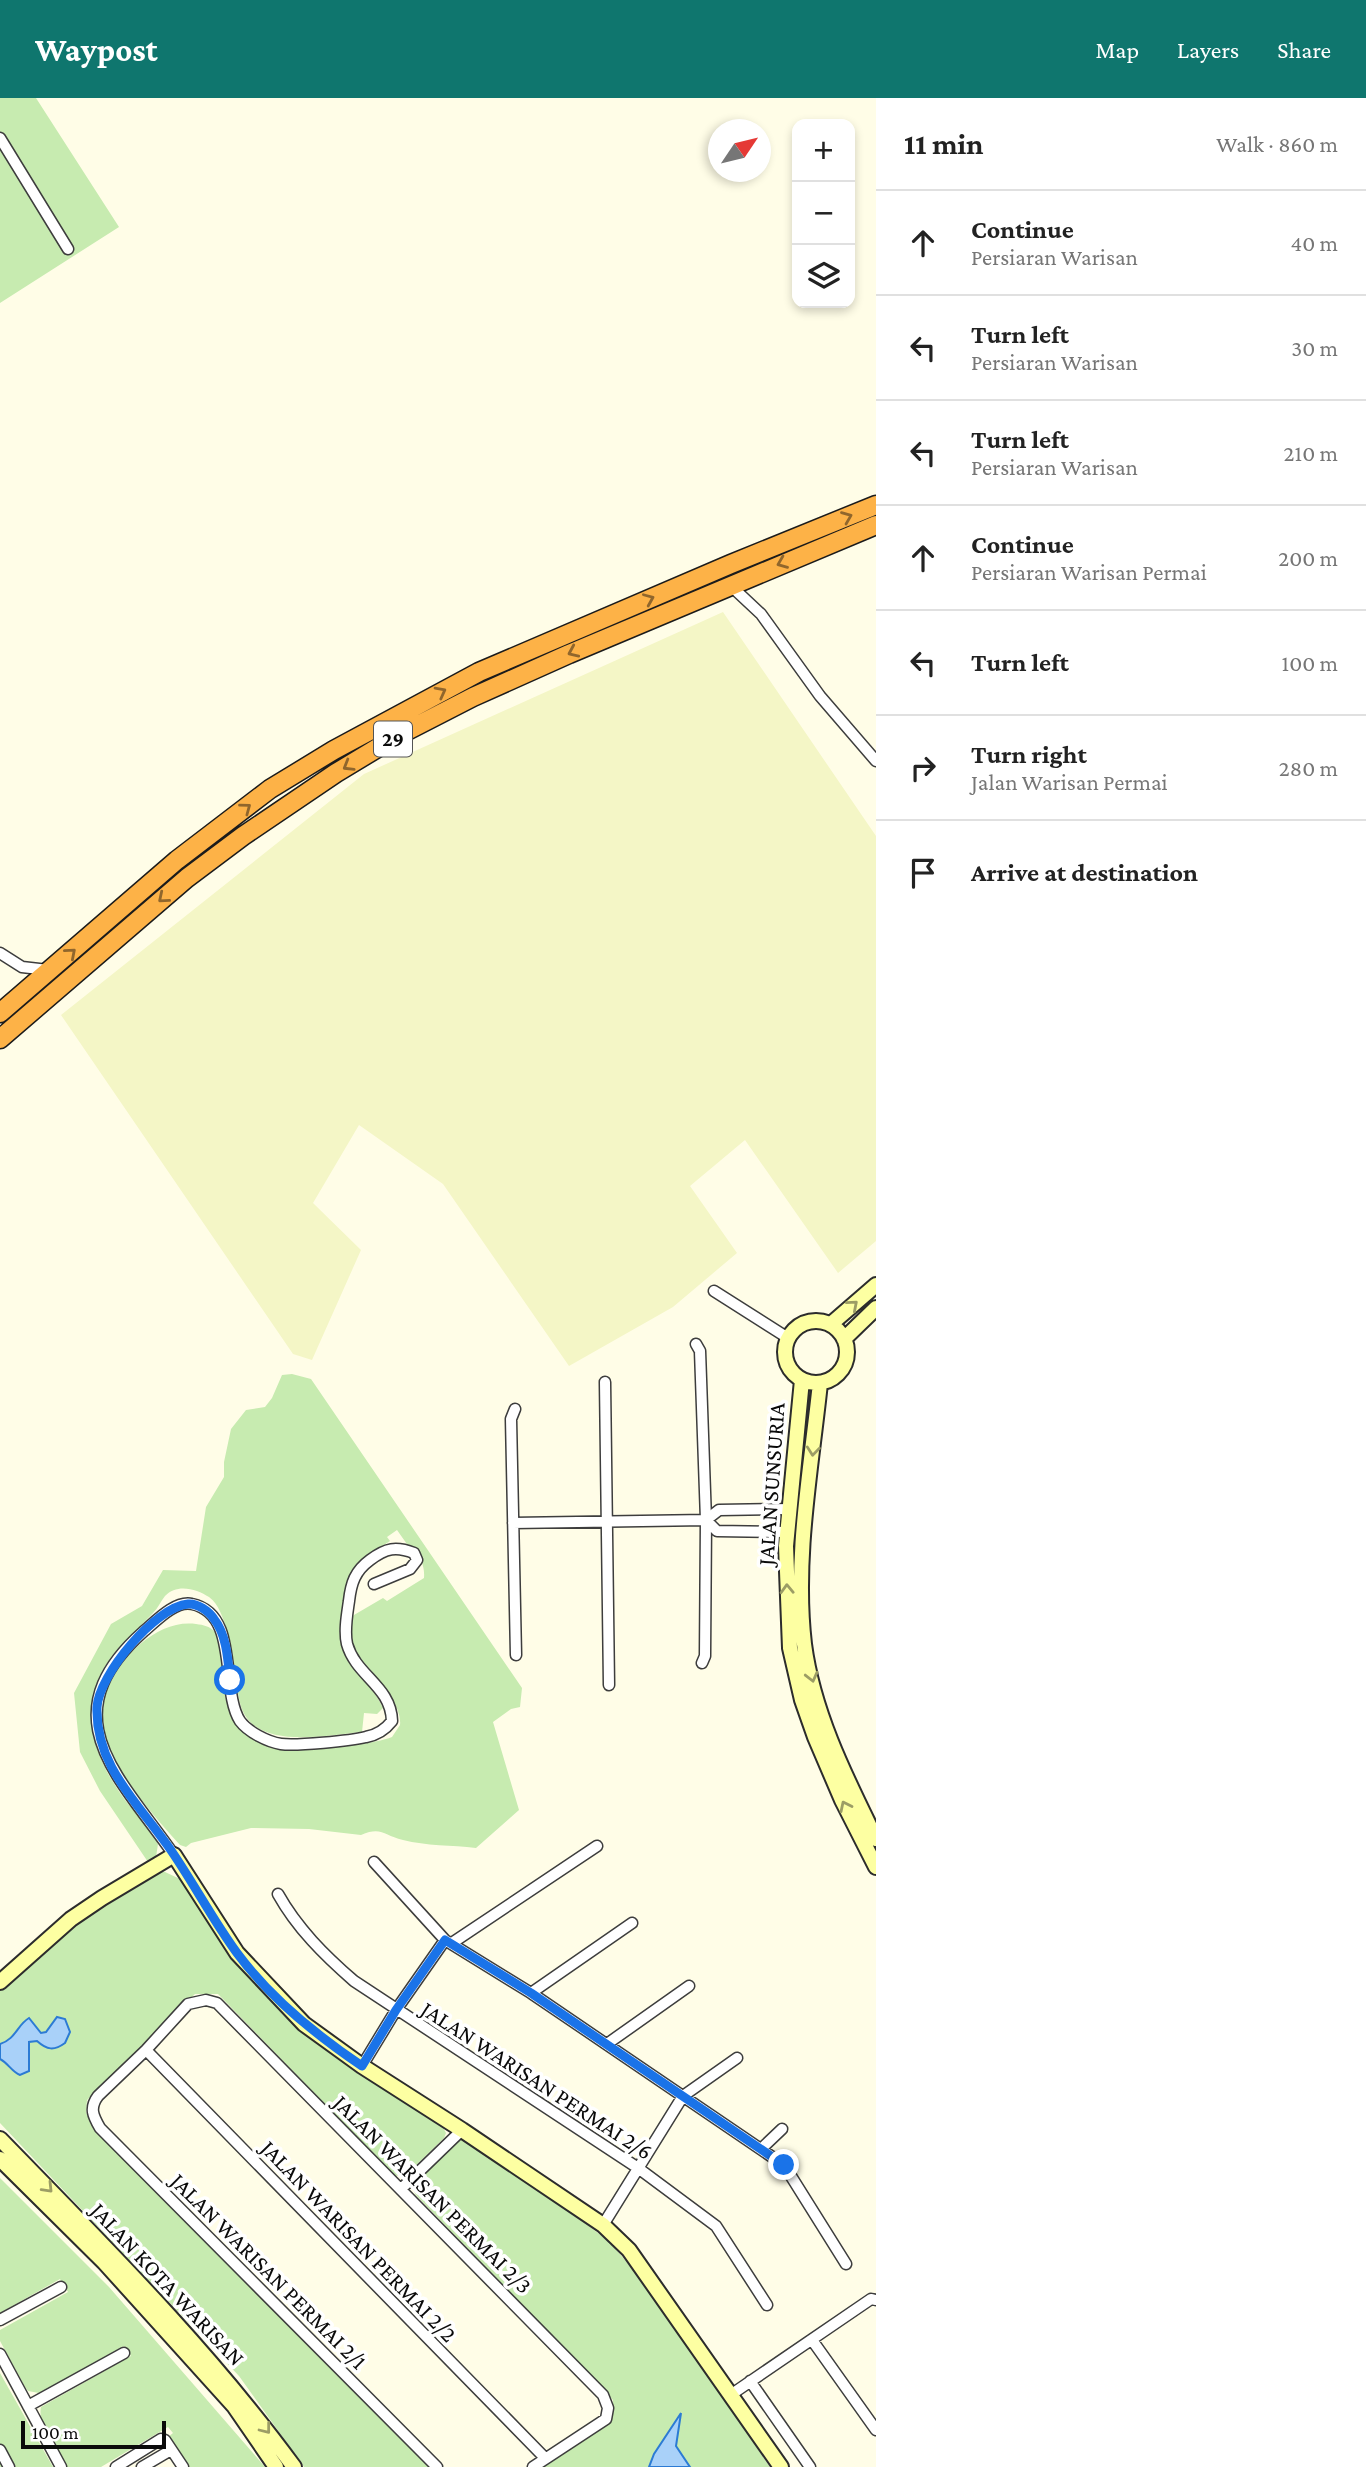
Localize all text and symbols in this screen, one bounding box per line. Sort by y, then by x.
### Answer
text: Waypost [35,31,158,68]
text: Map [1095,36,1139,63]
text: Layers [1177,36,1239,63]
text: Share [1277,36,1331,63]
north arrow [708,119,771,182]
map controls [792,119,855,308]
button: + [792,119,855,182]
text: 11 min [904,127,984,160]
text: Walk · 860 m [1216,131,1338,157]
button: − [792,182,855,245]
text: Continue [971,215,1074,244]
icon: ahead [904,224,942,262]
text: 40 m [1290,230,1338,256]
text: Persiaran Warisan [971,244,1138,270]
button: layers [792,245,855,308]
text: Turn left [971,320,1069,349]
icon: left [904,329,942,367]
text: 30 m [1291,335,1338,361]
text: Persiaran Warisan [971,349,1138,375]
text: Turn left [971,425,1069,454]
icon: left [904,434,942,472]
text: 210 m [1284,440,1338,466]
text: Persiaran Warisan [971,454,1138,480]
one-way arrow [840,511,852,525]
text: Continue [971,530,1074,559]
icon: ahead [904,539,942,577]
text: 200 m [1278,545,1338,571]
one-way arrow [777,555,789,569]
text: Persiaran Warisan Permai [971,559,1207,585]
one-way arrow [641,593,654,607]
one-way arrow [568,644,580,658]
icon: left [904,644,942,682]
text: Turn left [971,648,1069,677]
text: 100 m [1282,650,1338,676]
one-way arrow [434,686,446,700]
road number: 29 [374,722,412,756]
text: Turn right [971,740,1087,769]
icon: right [904,749,942,787]
text: 280 m [1279,755,1338,781]
one-way arrow [343,757,356,770]
text: Jalan Warisan Permai [971,769,1168,795]
one-way arrow [238,803,250,816]
icon: arrive [904,854,942,892]
text: Arrive at destination [971,858,1198,887]
one-way arrow [159,889,171,902]
one-way arrow [62,949,75,961]
one-way arrow [845,1300,858,1313]
street label: JALAN SUNSURIA [752,1401,790,1568]
one-way arrow [806,1446,821,1457]
one-way arrow [780,1583,795,1594]
route start [214,1664,245,1695]
one-way arrow [804,1671,818,1683]
one-way arrow [840,1801,854,1813]
street label: JALAN WARISAN PERMAI 2/6 [415,1994,657,2164]
street label: JALAN WARISAN PERMAI 2/3 [327,2088,538,2299]
street label: JALAN WARISAN PERMAI 2/2 [254,2133,462,2347]
route end [768,2149,799,2180]
street label: JALAN WARISAN PERMAI 2/1 [164,2166,372,2374]
one-way arrow [39,2180,52,2193]
street label: JALAN KOTA WARISAN [84,2196,250,2371]
scale bar [21,2418,166,2450]
one-way arrow [257,2421,270,2434]
text: 100 m [32,2422,79,2443]

